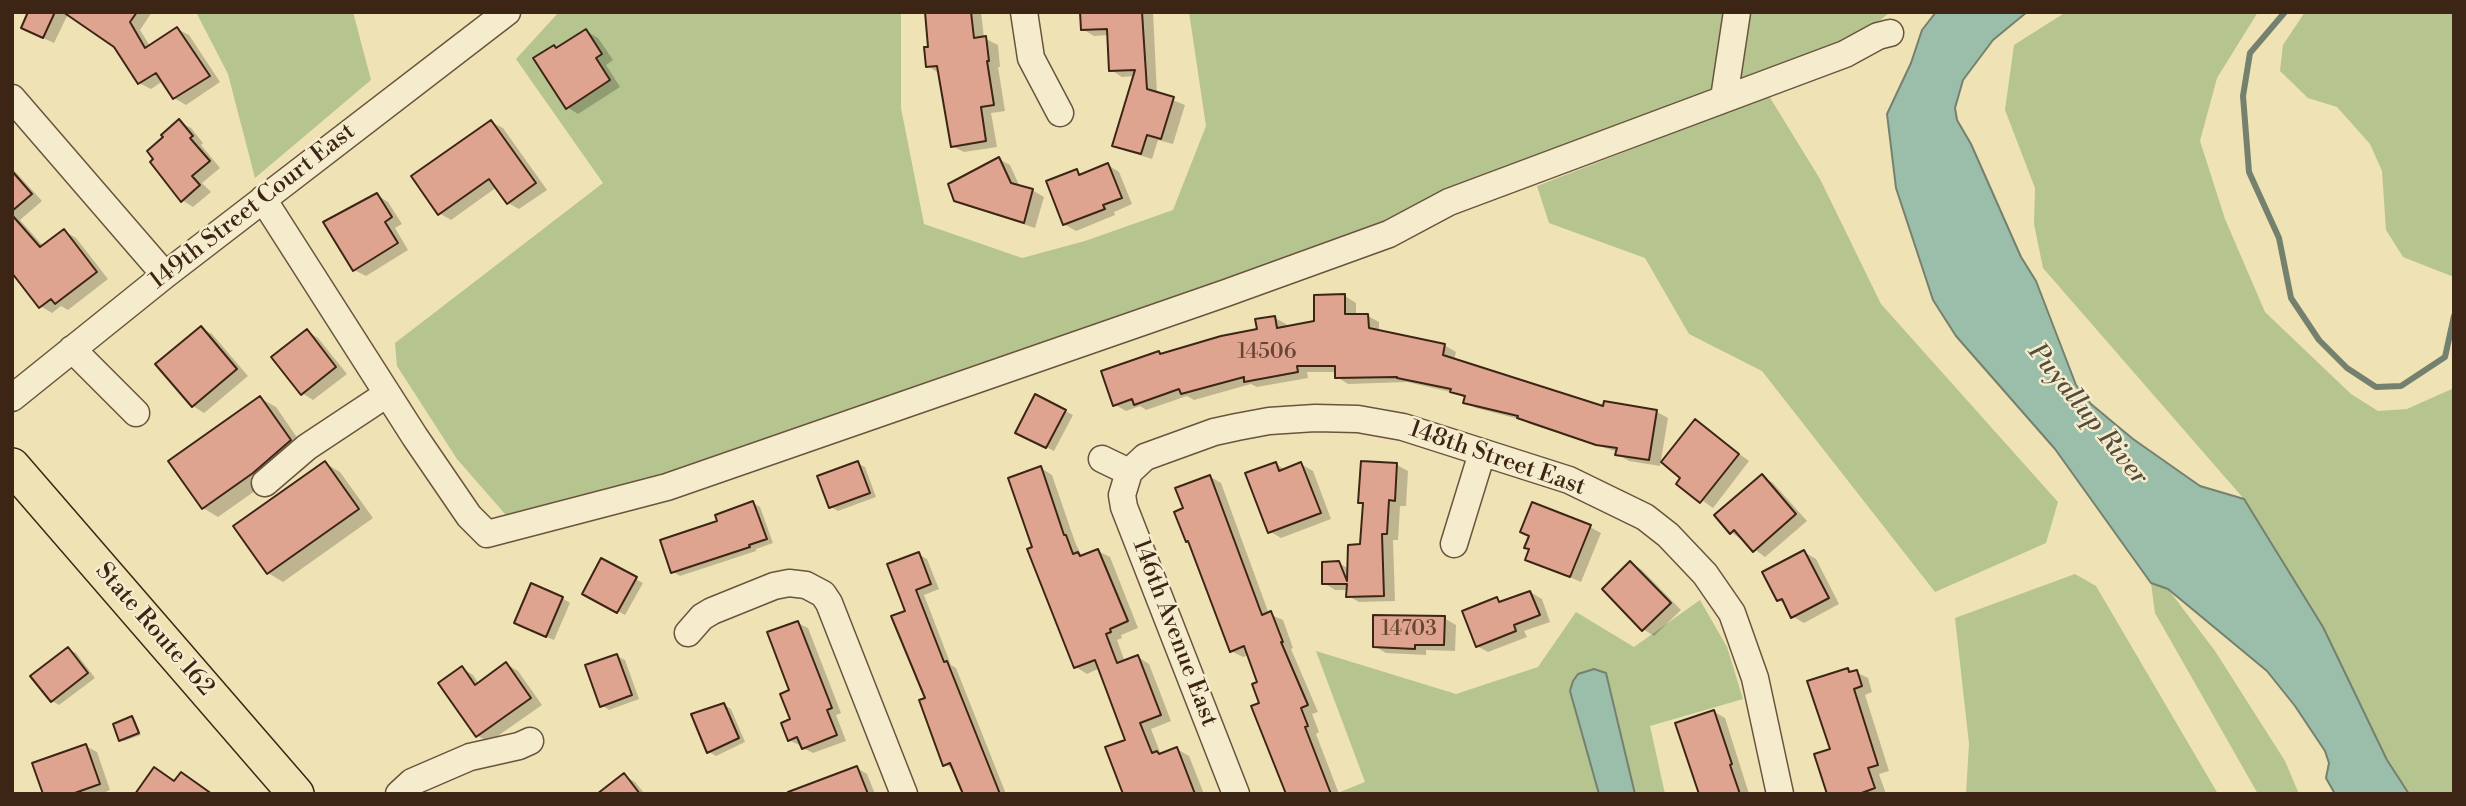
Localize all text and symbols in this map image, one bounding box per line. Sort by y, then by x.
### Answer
street label: 149th Street Court East [145,118,361,296]
water label: Puyallup River [2020,338,2154,492]
house number: 14506 [1238,340,1296,366]
street label: 148th Street East [1405,415,1589,503]
street label: 146th Avenue East [1125,535,1223,731]
street label: State Route 162 [88,558,220,702]
house number: 14703 [1381,617,1437,643]

